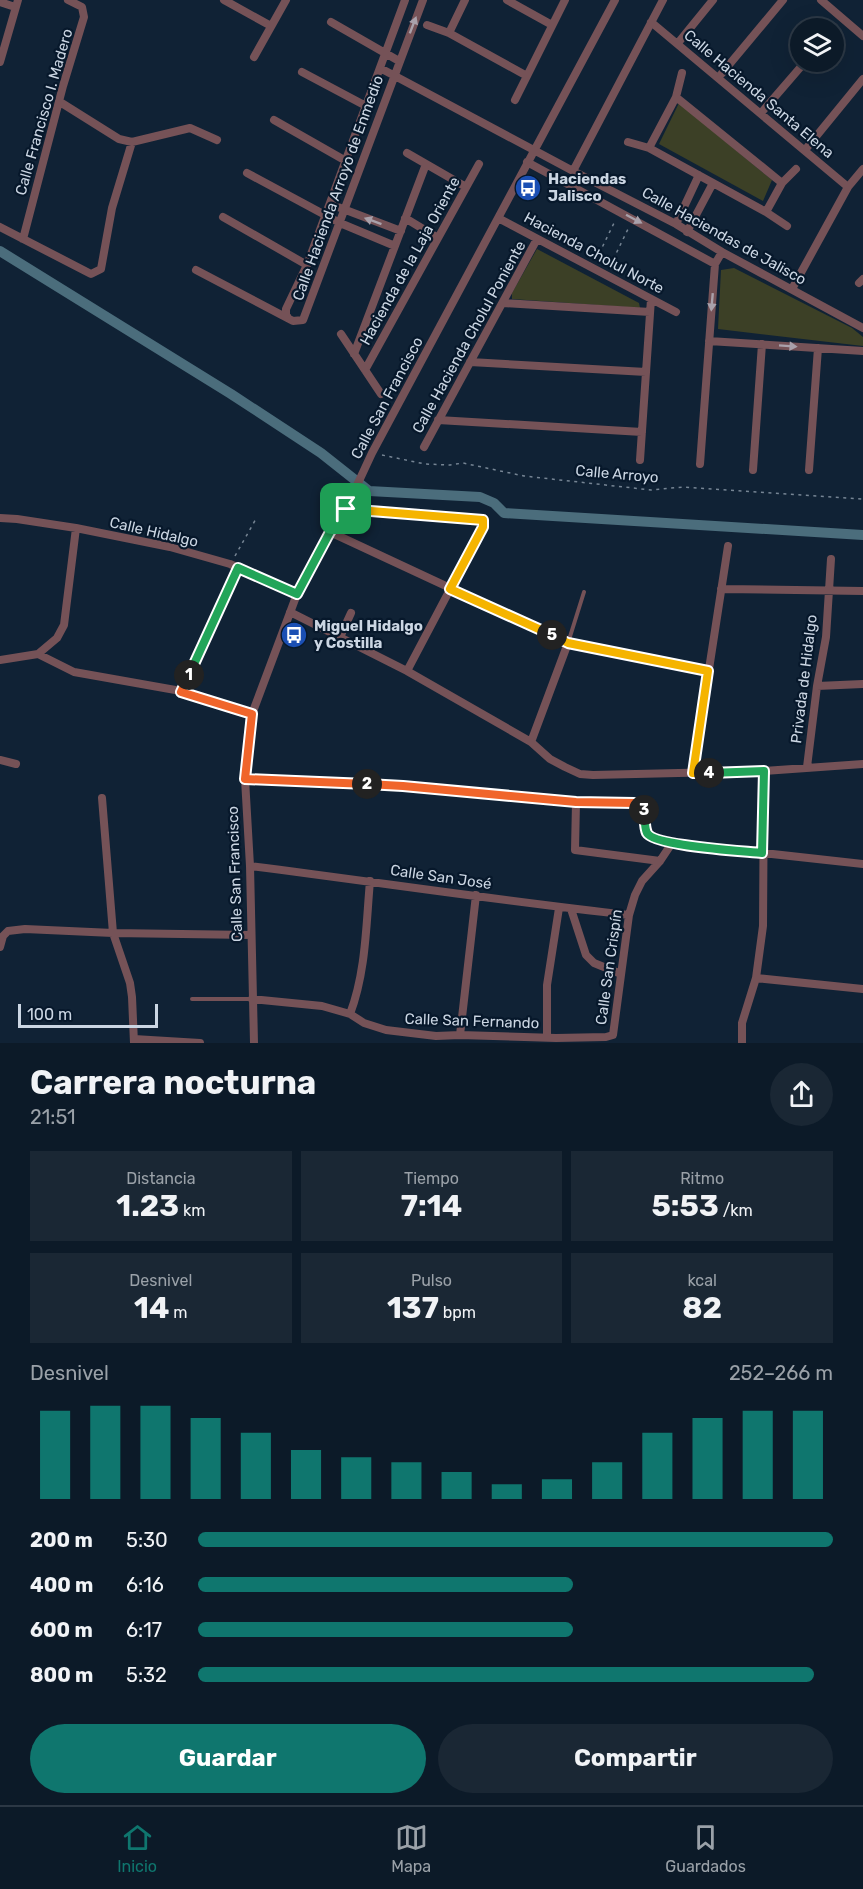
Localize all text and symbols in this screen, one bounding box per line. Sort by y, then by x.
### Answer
one-way arrow [409,16,419,34]
map controls [790,18,844,72]
button: layers [790,18,844,72]
street label: Calle Hacienda Santa Elena [681,26,837,162]
street label: Calle Francisco I. Madero [12,27,76,197]
street label: Calle Hacienda Arroyo de Enmedio [289,73,387,303]
place label: Haciendas Jalisco [548,170,626,205]
bus stop icon: Haciendas Jalisco [513,173,543,203]
street label: Hacienda de la Laja Oriente [356,174,464,348]
street label: Calle Haciendas de Jalisco [639,183,809,289]
street label: Hacienda Cholul Norte [521,208,667,298]
one-way arrow [625,214,642,224]
one-way arrow [364,216,382,226]
street label: Calle Hacienda Cholul Poniente [408,238,530,436]
one-way arrow [707,293,717,312]
street label: Calle San Francisco [347,334,427,462]
one-way arrow [779,341,798,351]
street label: Calle Arroyo [575,461,659,487]
pin [320,483,371,534]
icon: arrive [329,492,362,525]
street label: Calle Hidalgo [108,513,200,551]
street label: Privada de Hidalgo [787,613,821,745]
place label: Miguel Hidalgo y Costilla [314,617,423,652]
bus stop icon: Miguel Hidalgo y Costilla [279,620,309,650]
pin: 5 [537,620,567,650]
text: 5 [547,625,557,644]
pin: 1 [174,660,204,690]
text: 1 [185,665,193,684]
pin: 4 [694,758,724,788]
text: 4 [704,763,714,782]
pin: 2 [352,769,382,799]
text: 2 [362,774,372,793]
pin: 3 [629,795,659,825]
text: 3 [639,800,649,819]
street label: Calle San Francisco [224,806,246,942]
street label: Calle San José [389,861,493,893]
street label: Calle San Crispín [592,908,626,1026]
scale bar [18,1001,158,1028]
text: 100 m [27,1005,72,1024]
street label: Calle San Fernando [404,1010,540,1032]
text: Carrera nocturna [30,1063,316,1102]
button: share [770,1063,833,1126]
text: 21:51 [30,1105,76,1129]
text: Distancia [126,1169,196,1188]
text: Tiempo [404,1169,459,1188]
text: Ritmo [680,1169,724,1188]
text: 1.23 [116,1188,179,1224]
text: 7:14 [401,1188,462,1224]
text: 5:53 [651,1188,719,1224]
text: km [179,1201,205,1220]
text: /km [719,1201,753,1220]
text: Desnivel [129,1271,192,1290]
text: Pulso [411,1271,452,1290]
text: kcal [687,1271,717,1290]
text: 14 [134,1290,169,1326]
text: 137 [387,1290,439,1326]
text: 82 [682,1290,722,1326]
text: m [169,1303,188,1322]
text: bpm [439,1303,476,1322]
text: Desnivel [30,1361,109,1385]
text: 252–266 m [729,1361,833,1385]
text: 200 m [30,1528,93,1552]
text: 5:30 [126,1528,168,1552]
text: 400 m [30,1573,93,1597]
text: 6:16 [126,1573,164,1597]
text: 600 m [30,1618,93,1642]
text: 6:17 [126,1618,162,1642]
text: 800 m [30,1663,93,1687]
text: 5:32 [126,1663,167,1687]
button: Guardar [30,1724,426,1793]
button: Compartir [438,1724,833,1793]
tab: Inicio [117,1821,157,1876]
tab: Mapa [391,1821,431,1876]
tab: Guardados [665,1821,746,1876]

